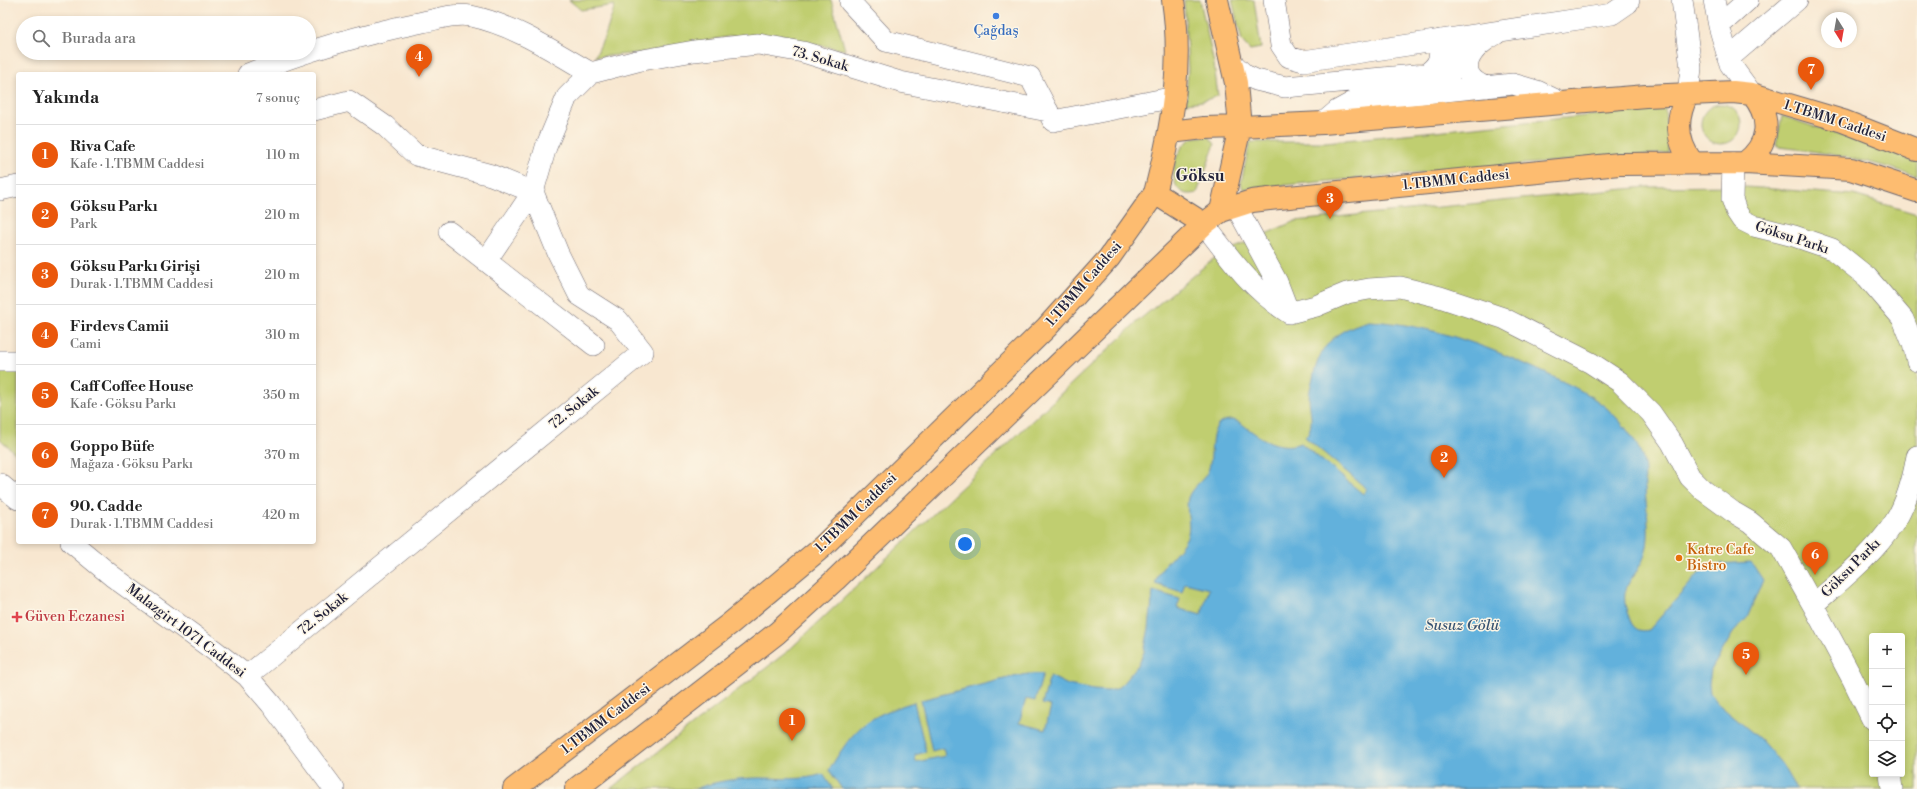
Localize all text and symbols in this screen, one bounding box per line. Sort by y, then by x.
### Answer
marker: Çağdaş [991,11,1001,21]
north arrow [1821,12,1857,48]
search box [16,16,316,60]
place label: Çağdaş [973,22,1019,40]
icon: search [30,27,52,49]
text: Burada ara [62,29,136,48]
street label: 73. Sokak [789,42,851,76]
pin: 4 [406,44,432,77]
pin: 7 [1798,57,1824,90]
text: Yakında [32,87,99,109]
text: 7 sonuç [256,90,300,106]
street label: 1.TBMM Caddesi [1781,96,1889,146]
text: Riva Cafe [70,137,136,156]
text: 1 [42,147,48,163]
text: 110 m [266,147,300,163]
text: Kafe · 1.TBMM Caddesi [70,156,205,172]
street label: 1.TBMM Caddesi [1402,165,1511,195]
district label: Göksu [1176,166,1225,186]
pin: 3 [1317,186,1343,219]
text: Göksu Parkı [70,197,158,216]
text: 2 [41,207,49,223]
text: 210 m [265,207,300,223]
text: Park [70,216,97,232]
street label: Göksu Parkı [1753,218,1832,259]
street label: 1.TBMM Caddesi [1042,237,1126,330]
text: Göksu Parkı Girişi [70,257,200,276]
text: 3 [41,267,49,283]
text: 210 m [265,267,300,283]
text: Durak · 1.TBMM Caddesi [70,276,214,292]
text: Firdevs Camii [70,317,169,336]
text: 4 [41,327,49,343]
text: 310 m [265,327,300,343]
text: Cami [70,336,101,352]
text: Caff Coffee House [70,377,193,396]
street label: 72. Sokak [545,382,603,434]
text: 5 [41,387,49,403]
text: 350 m [263,387,300,403]
text: Kafe · Göksu Parkı [70,396,176,412]
text: Goppo Büfe [70,437,155,456]
pin: 2 [1431,445,1457,478]
text: 6 [41,447,49,463]
text: 370 m [264,447,300,463]
text: Mağaza · Göksu Parkı [70,456,193,472]
street label: 1.TBMM Caddesi [811,469,901,557]
text: 90. Cadde [70,497,143,516]
text: 7 [41,507,49,523]
text: 420 m [262,507,300,523]
text: Durak · 1.TBMM Caddesi [70,516,214,532]
your location [955,534,975,554]
street label: Göksu Parkı [1817,534,1885,602]
place label: Katre Cafe Bistro [1686,541,1754,575]
pin: 6 [1802,542,1828,575]
marker: Katre Cafe Bistro [1674,553,1684,563]
street label: Malazgirt 1071 Caddesi [123,580,250,682]
street label: 72. Sokak [294,588,352,640]
place label: Güven Eczanesi [25,608,125,626]
marker: Güven Eczanesi [12,612,22,622]
water label: Susuz Gölü [1425,616,1499,635]
map controls [1869,633,1905,777]
button: + [1869,633,1905,669]
pin: 5 [1733,642,1759,675]
button: − [1869,669,1905,705]
street label: 1.TBMM Caddesi [558,679,655,758]
button: locate [1869,705,1905,741]
pin: 1 [779,708,805,741]
button: layers [1869,741,1905,777]

